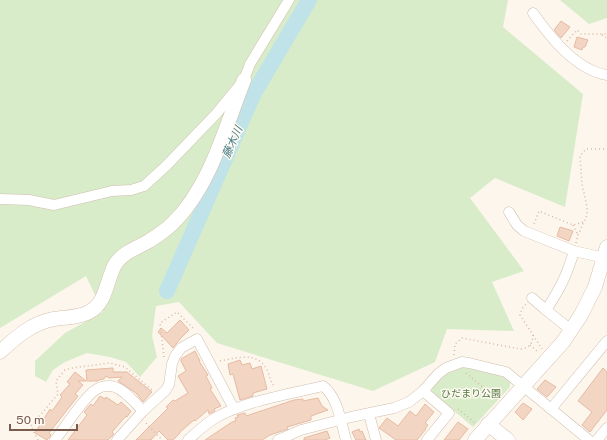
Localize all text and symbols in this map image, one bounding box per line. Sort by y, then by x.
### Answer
water label: 藤木川 [220,124,245,160]
park label: ひだまり公園 [441,387,501,399]
scale bar [10,406,77,432]
text: 50 m [16,413,44,427]

